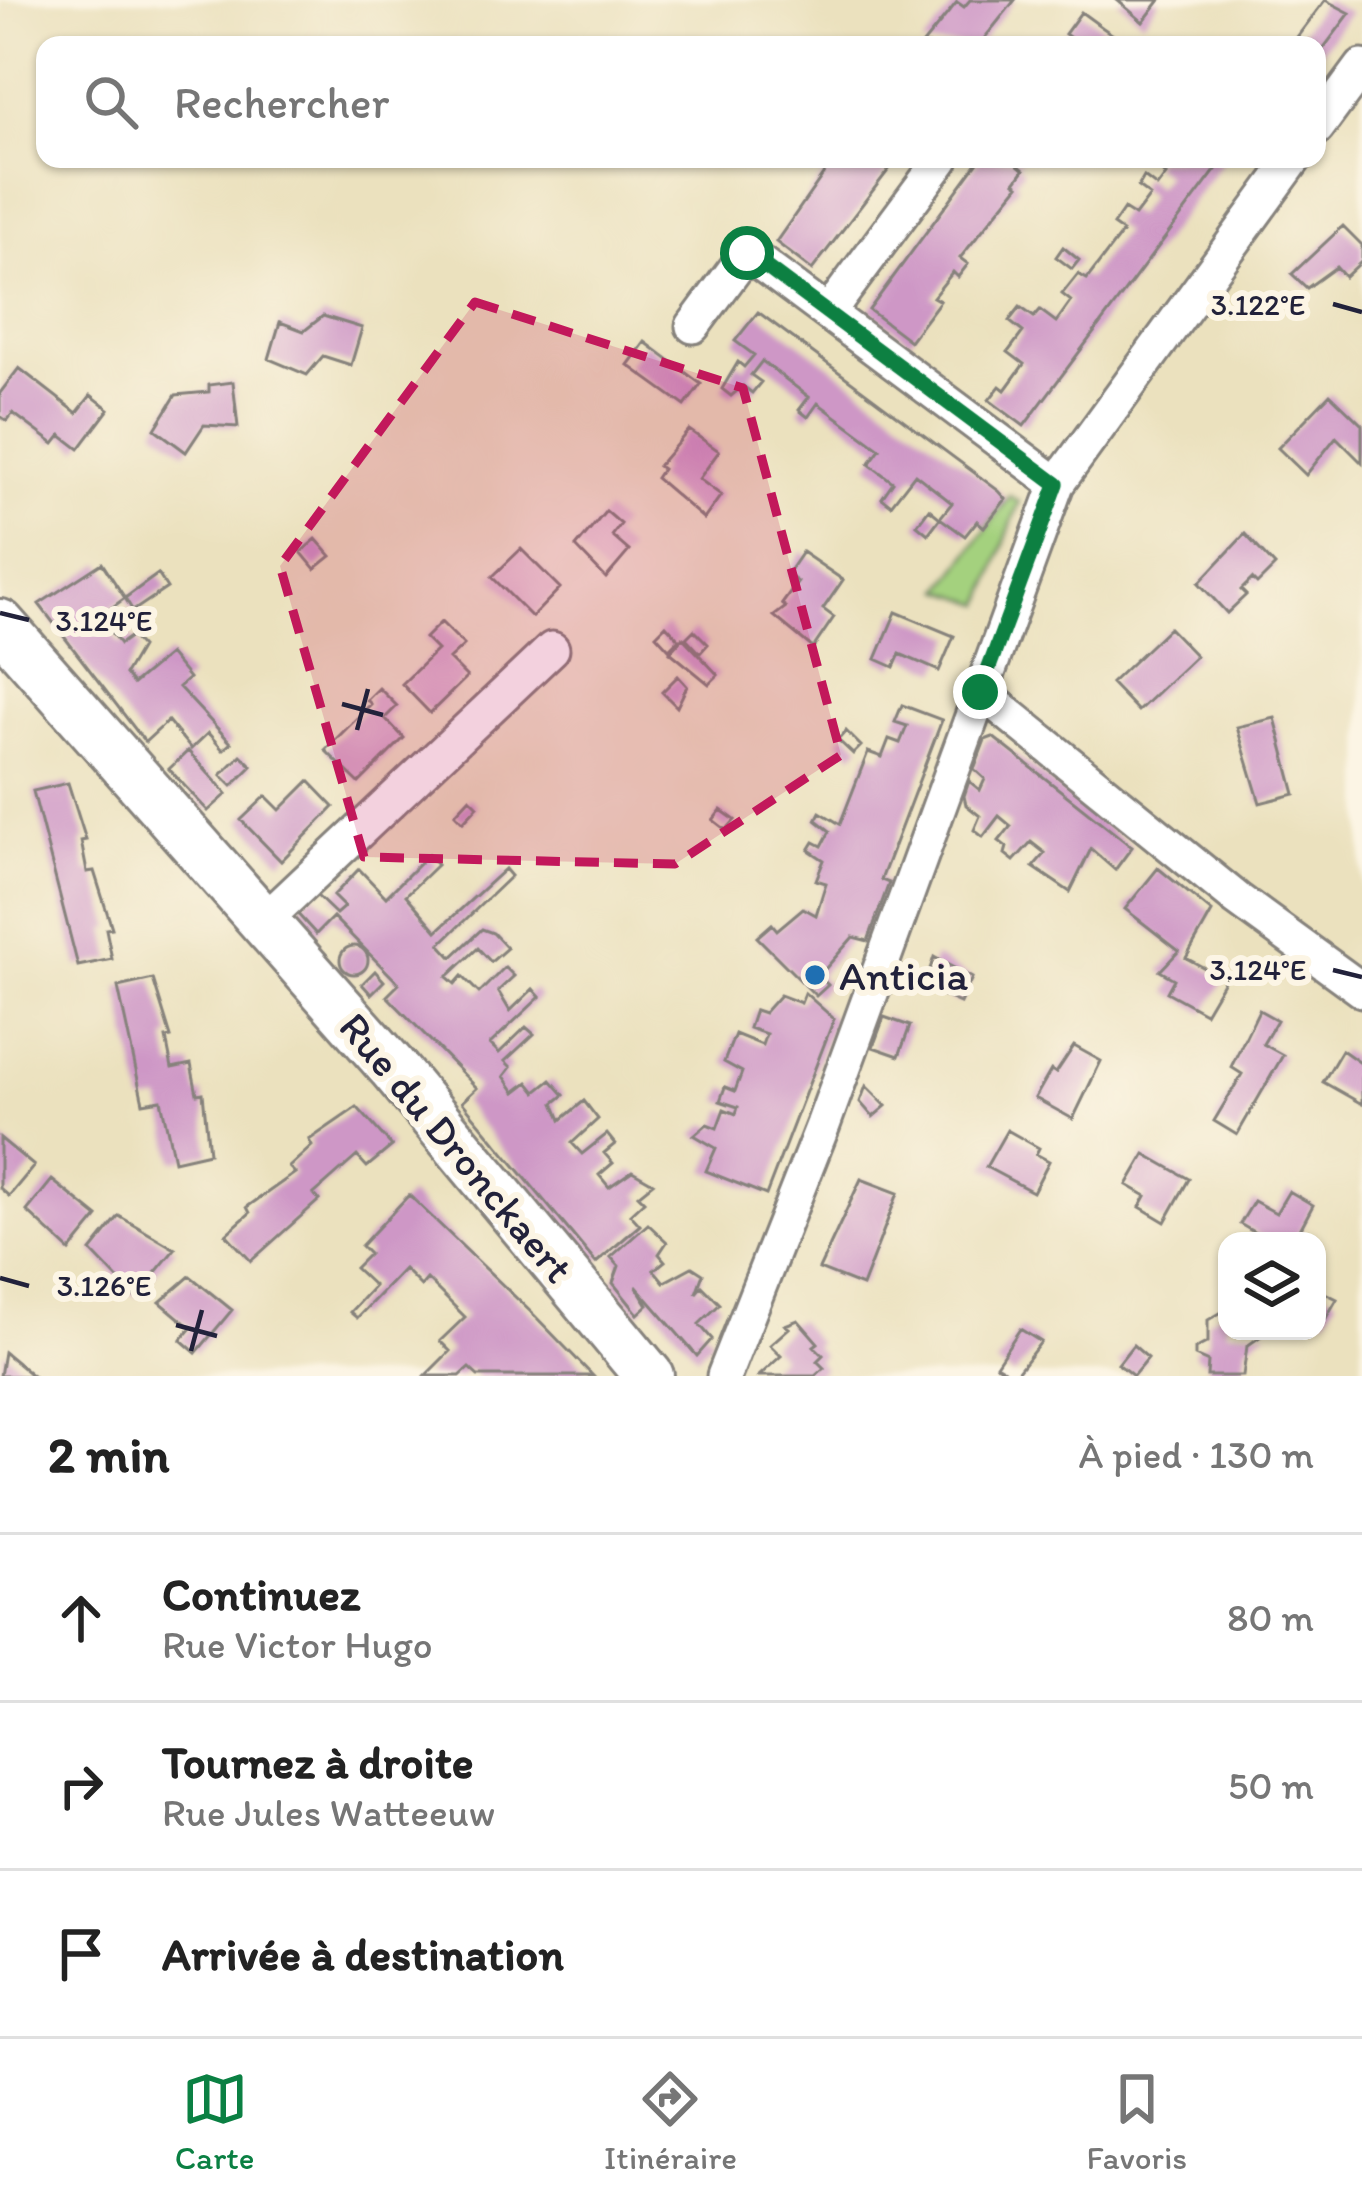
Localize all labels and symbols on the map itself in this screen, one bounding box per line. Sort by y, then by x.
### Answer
route start [720,226,774,280]
text: 3.122°E [1211,286,1305,323]
text: 3.124°E [56,602,152,639]
route end [953,665,1007,719]
place label: Anticia [839,950,969,1001]
text: 3.124°E [1210,951,1306,988]
marker: Anticia [802,962,828,988]
street label: Rue du Dronckaert [329,1002,585,1293]
text: 3.126°E [57,1267,151,1304]

